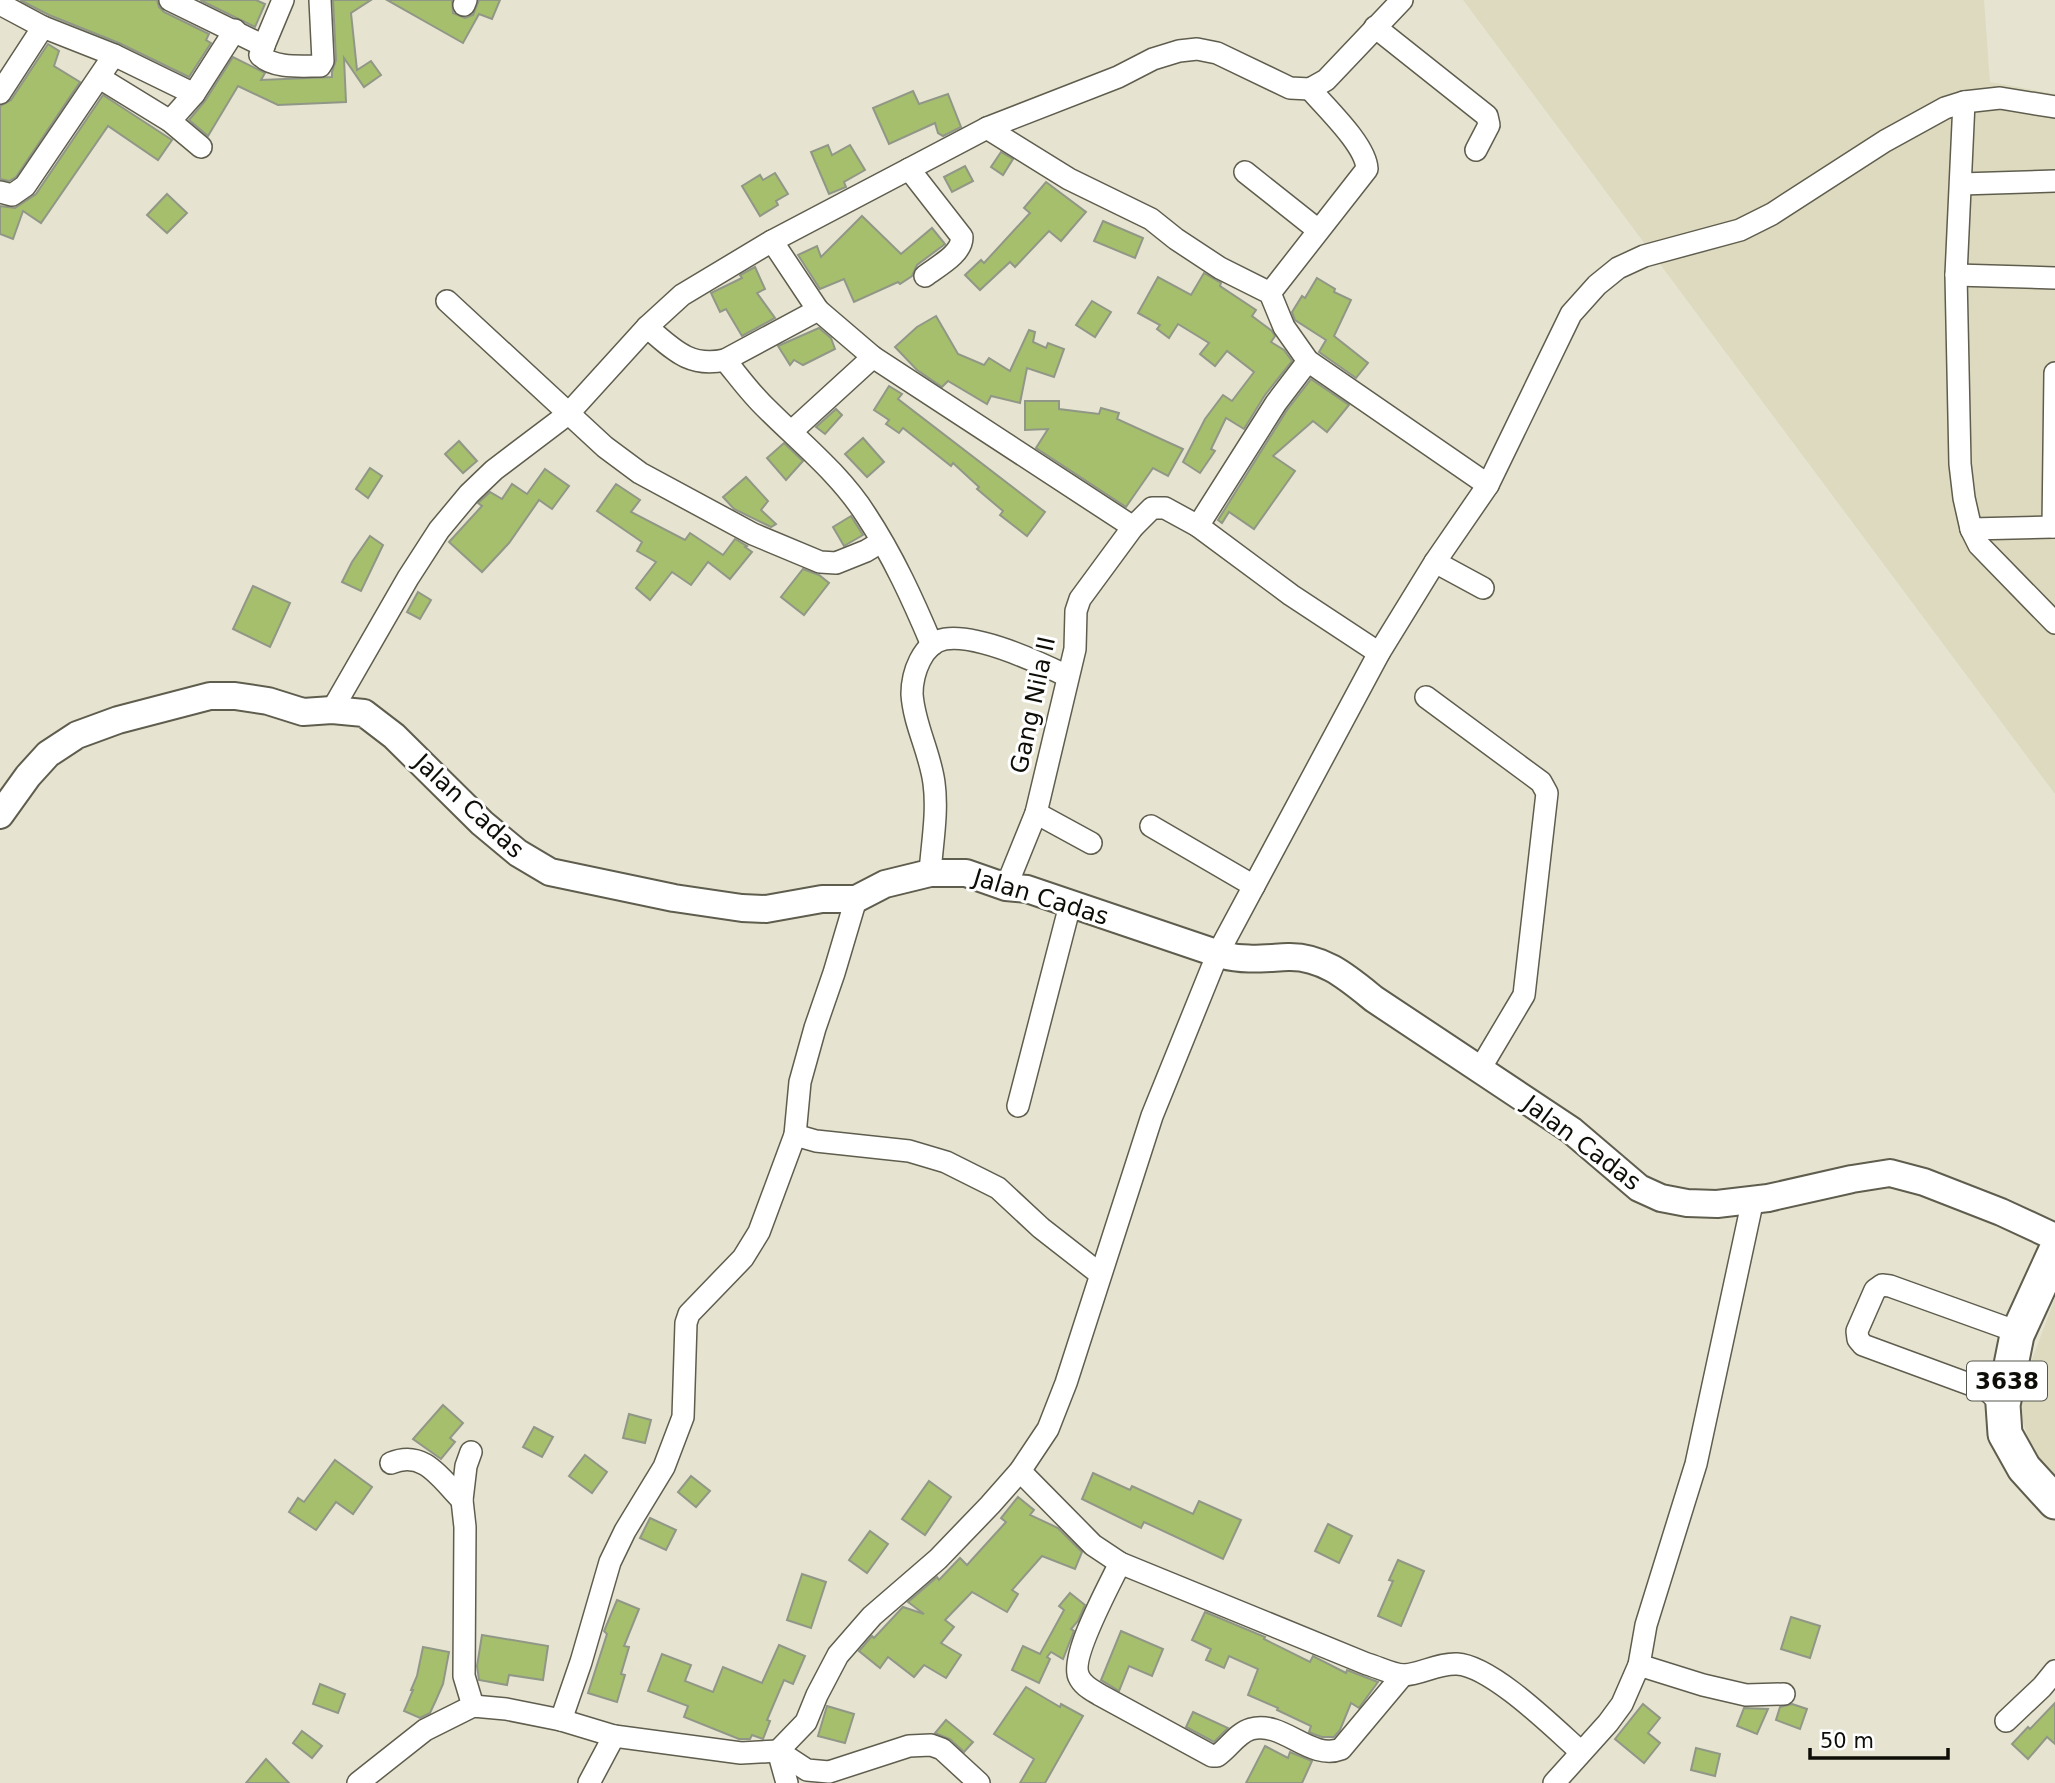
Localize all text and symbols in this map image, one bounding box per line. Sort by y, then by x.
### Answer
street label: Gang Nila II [1005,634,1061,776]
street label: Jalan Cadas [407,747,530,864]
street label: Jalan Cadas [968,863,1112,931]
street label: Jalan Cadas [1516,1089,1646,1196]
road number: 3638 [1967,1362,2047,1400]
scale bar [1810,1716,1948,1760]
text: 50 m [1820,1729,1874,1753]

